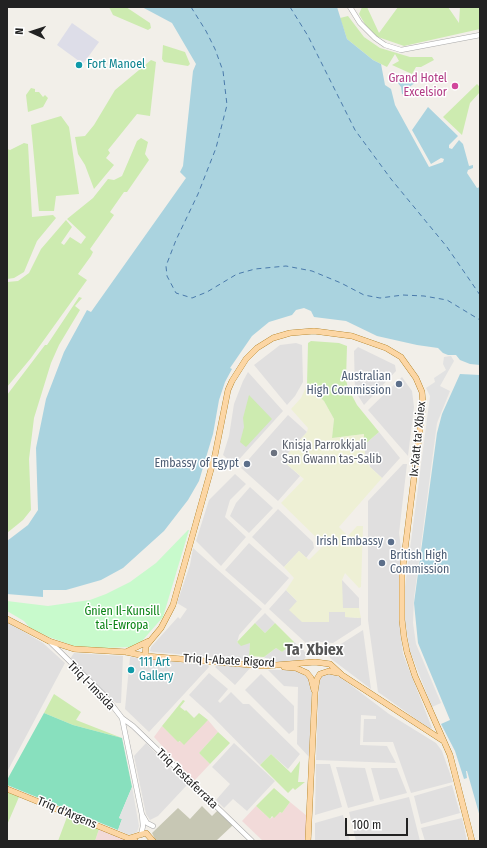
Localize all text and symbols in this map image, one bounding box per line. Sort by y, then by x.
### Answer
north arrow [12,12,52,52]
text: N [13,28,26,35]
place label: Fort Manoel [87,58,145,72]
marker: Fort Manoel [74,60,84,70]
place label: Grand Hotel Excelsior [388,72,447,100]
marker: Grand Hotel Excelsior [450,81,460,91]
place label: Australian High Commission [306,370,391,398]
marker: Australian High Commission [394,379,404,389]
street label: Ix-Xatt ta' Xbiex [407,401,429,477]
place label: Knisja Parrokkjali San Ġwann tas-Salib [282,439,382,467]
marker: Knisja Parrokkjali San Ġwann tas-Salib [269,448,279,458]
place label: Embassy of Egypt [155,457,239,471]
marker: Embassy of Egypt [242,459,252,469]
place label: Irish Embassy [316,535,383,549]
marker: Irish Embassy [386,537,396,547]
place label: British High Commission [390,549,449,577]
marker: British High Commission [377,558,387,568]
park label: Ġnien Il-Kunsill tal-Ewropa [84,605,160,633]
district label: Ta' Xbiex [285,641,343,661]
street label: Triq l-Abate Rigord [183,651,275,671]
place label: 111 Art Gallery [139,656,173,684]
street label: Triq l-Imsida [64,659,118,713]
marker: 111 Art Gallery [126,665,136,675]
street label: Triq Testaferrata [153,746,221,812]
street label: Triq d'Argens [35,794,99,832]
scale bar [347,810,410,836]
text: 100 m [352,818,381,832]

